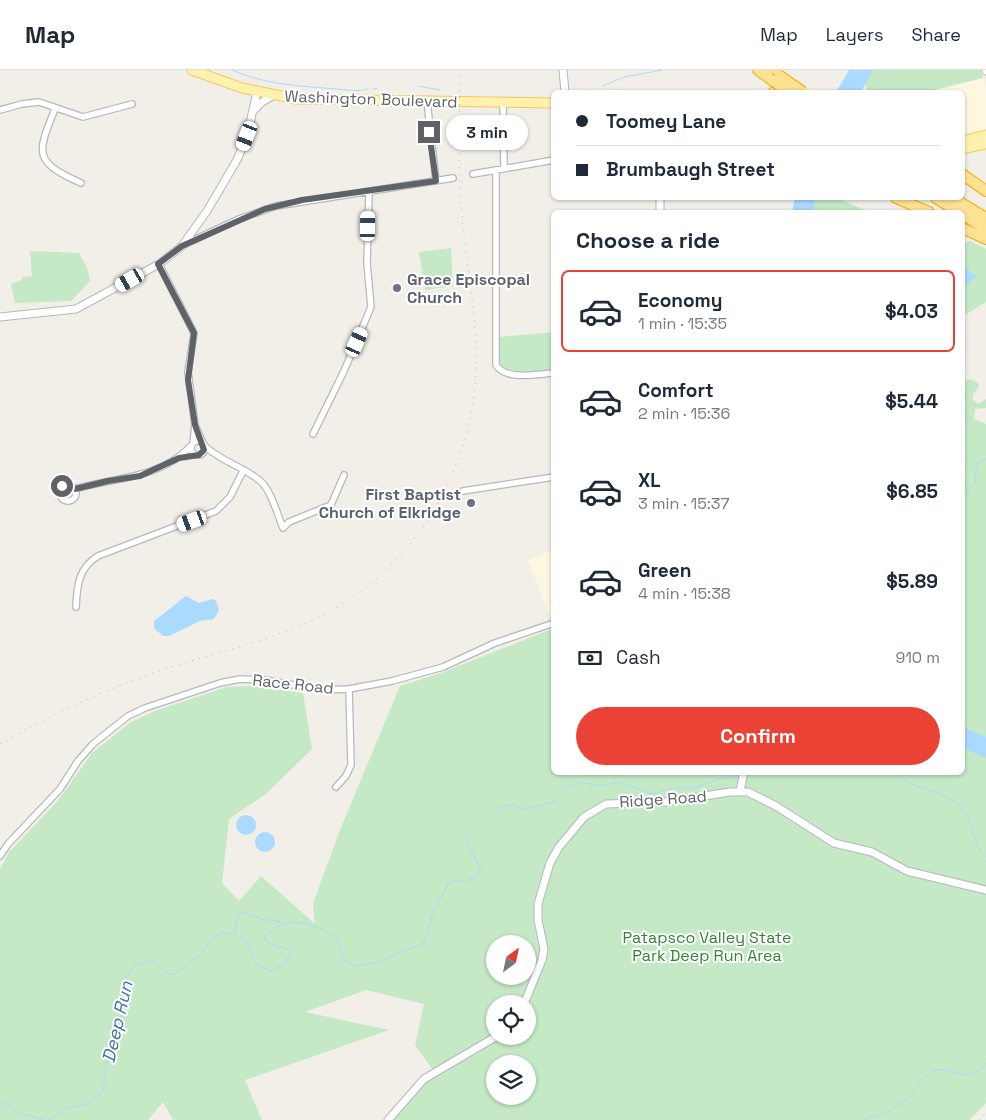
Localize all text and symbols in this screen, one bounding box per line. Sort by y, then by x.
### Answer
text: Map [25,19,75,50]
text: Map [760,23,798,46]
text: Layers [826,23,883,46]
text: Share [911,23,961,46]
street label: Washington Boulevard [284,85,458,113]
text: Toomey Lane [606,109,726,134]
callout: 3 min [446,114,529,150]
car [234,119,259,153]
route end [418,121,440,143]
text: 3 min [466,122,508,143]
text: Brumbaugh Street [606,157,775,182]
car [360,211,375,241]
text: Choose a ride [576,226,720,254]
car [113,266,146,294]
place label: Grace Episcopal Church [407,269,530,308]
marker: Grace Episcopal Church [391,282,403,294]
text: Economy [638,288,722,313]
icon: car [578,289,623,334]
text: $4.03 [885,299,938,324]
text: 1 min · 15:35 [638,313,727,334]
car [344,325,369,359]
text: Comfort [638,378,714,403]
icon: car [578,379,623,424]
text: $5.44 [885,389,938,414]
text: 2 min · 15:36 [638,403,730,424]
text: XL [638,468,661,493]
icon: car [578,469,623,514]
route start [51,475,73,497]
text: $6.85 [886,479,938,504]
place label: First Baptist Church of Elkridge [319,484,461,523]
text: 3 min · 15:37 [638,493,730,514]
marker: First Baptist Church of Elkridge [465,497,477,509]
car [175,509,208,533]
text: Green [638,558,691,583]
icon: car [578,559,623,604]
text: $5.89 [886,569,938,594]
text: 4 min · 15:38 [638,583,731,604]
icon: cash [576,644,604,672]
text: Cash [616,645,661,670]
text: 910 m [895,647,940,668]
street label: Race Road [251,669,335,699]
button: Confirm [576,707,940,765]
street label: Ridge Road [619,785,707,813]
park label: Patapsco Valley State Park Deep Run Area [623,927,791,966]
north arrow [486,935,536,985]
map controls [486,935,536,1105]
water label: Deep Run [96,978,138,1065]
button: locate [486,995,536,1045]
button: layers [486,1055,536,1105]

